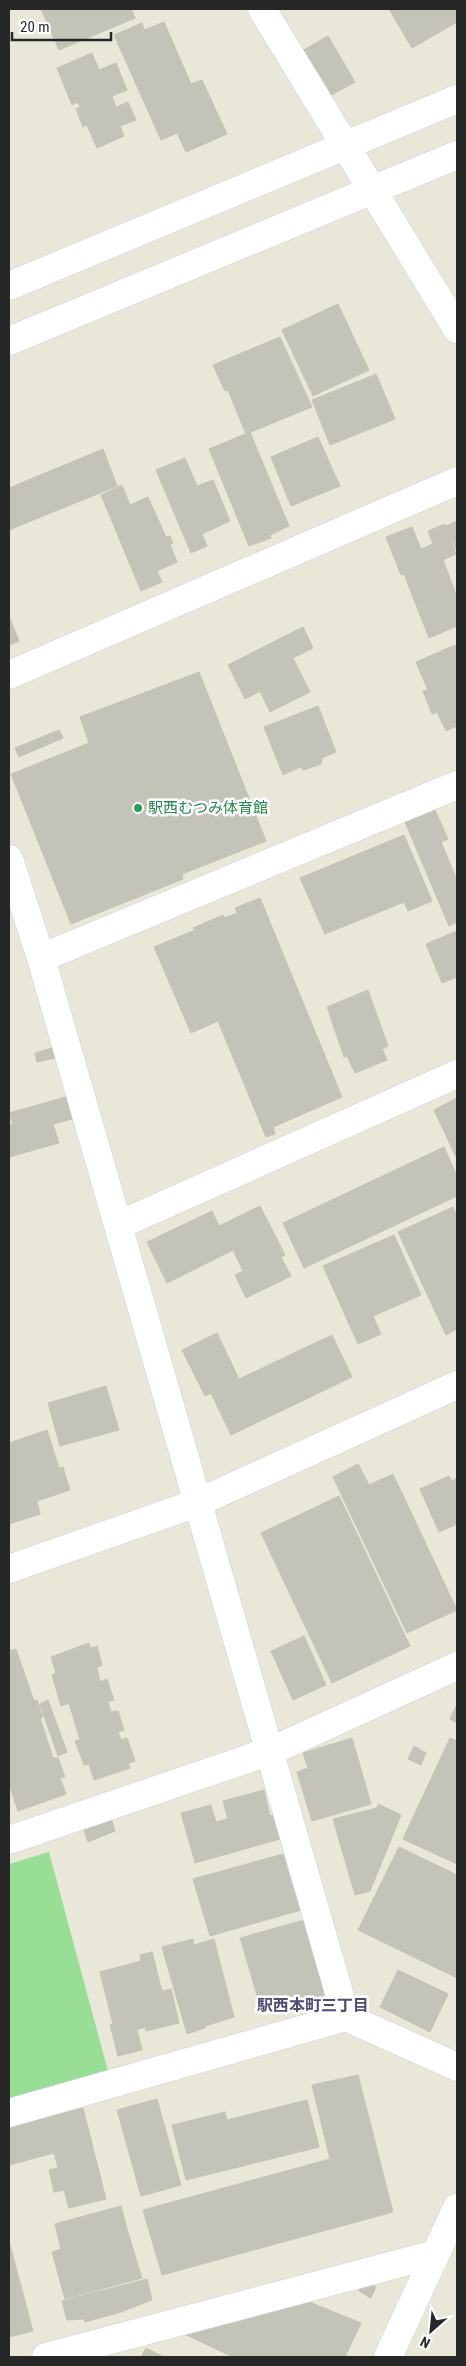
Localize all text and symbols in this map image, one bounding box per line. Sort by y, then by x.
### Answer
scale bar [12,10,111,42]
text: 20 m [20,18,50,36]
place label: 駅西むつみ体育館 [148,799,268,817]
marker: 駅西むつみ体育館 [132,802,144,814]
district label: 駅西本町三丁目 [257,1996,369,2015]
north arrow [406,2306,456,2356]
text: N [418,2334,433,2352]

